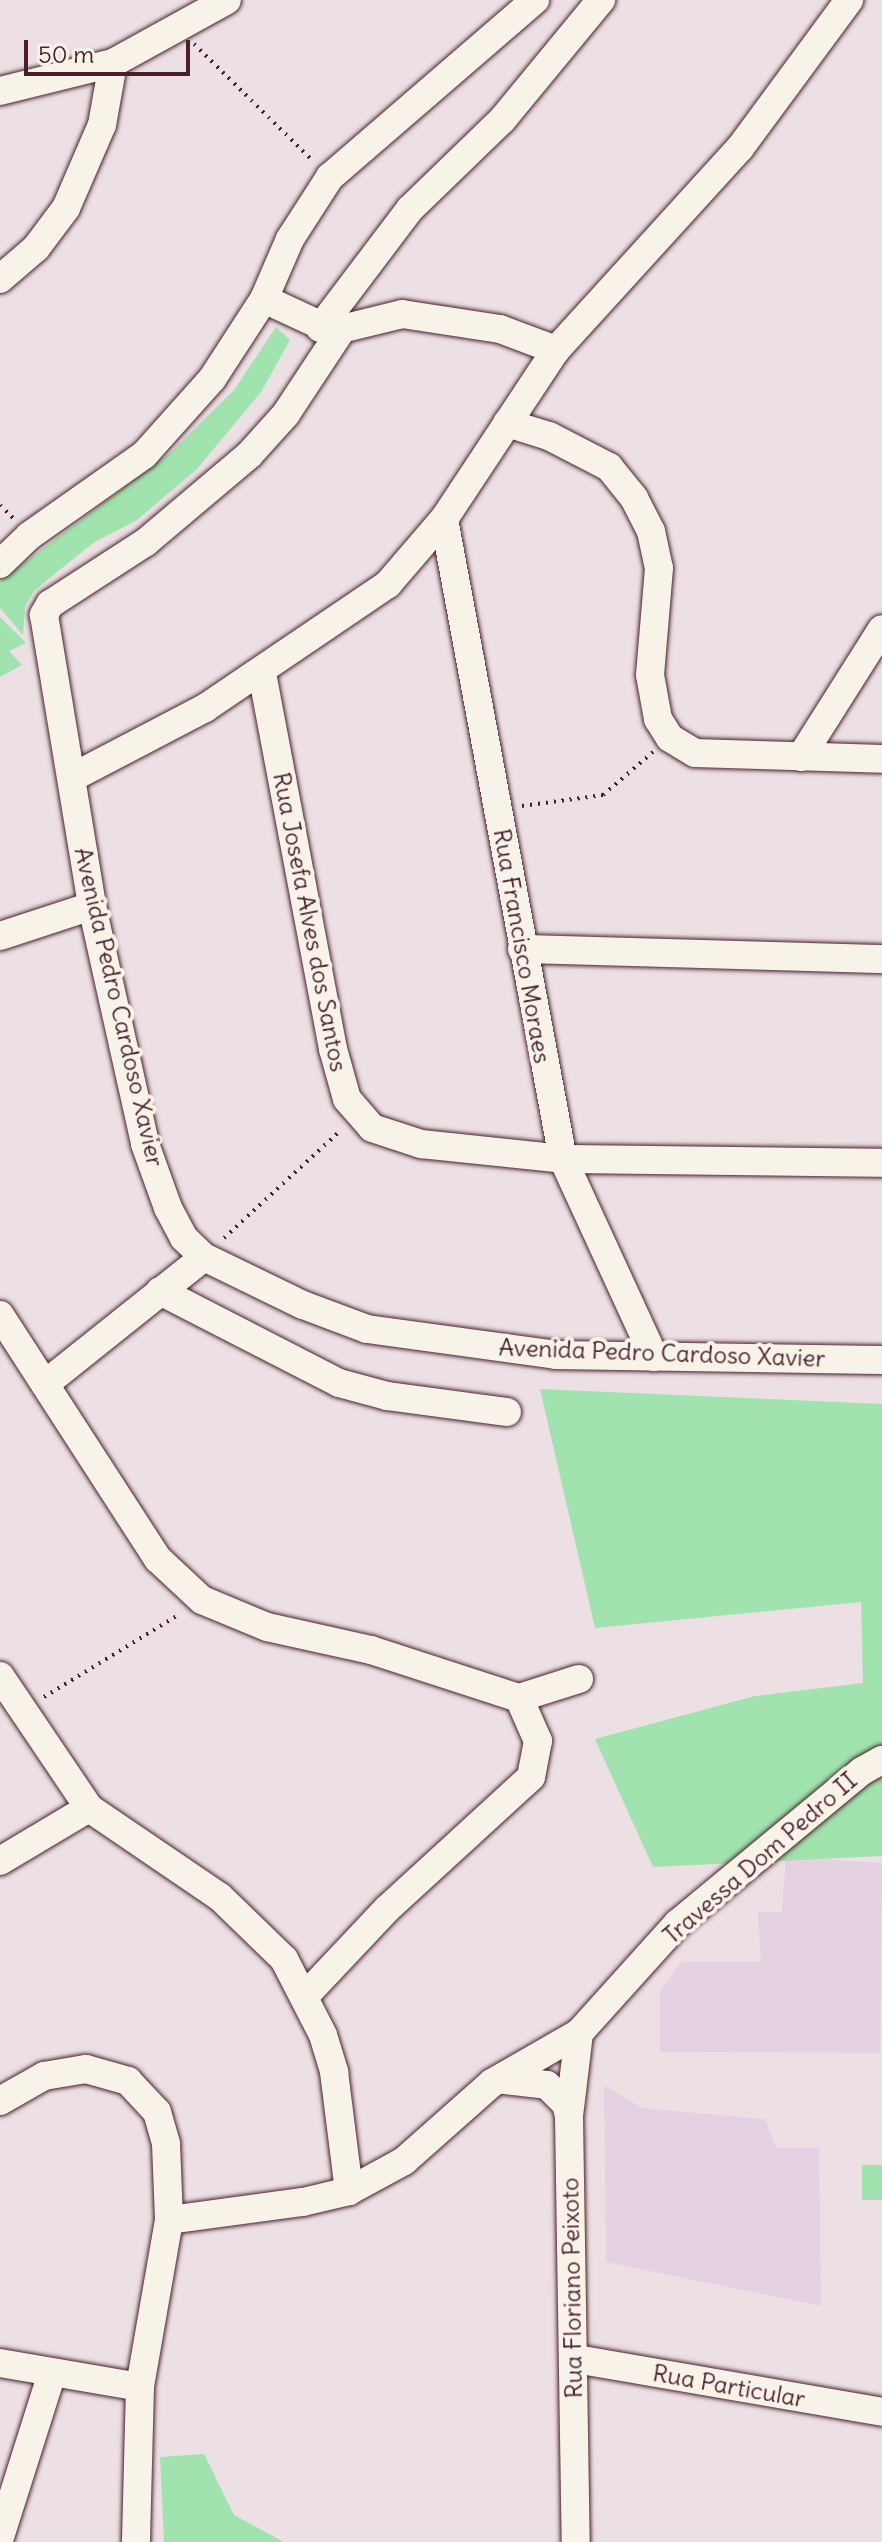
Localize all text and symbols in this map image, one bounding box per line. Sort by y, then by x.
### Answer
scale bar [28,24,194,74]
text: 50 m [38,39,94,69]
street label: Rua Josefa Alves dos Santos [267,770,353,1074]
street label: Rua Francisco Moraes [487,827,557,1065]
street label: Avenida Pedro Cardoso Xavier [68,845,170,1169]
street label: Avenida Pedro Cardoso Xavier [498,1333,826,1373]
street label: Travessa Dom Pedro II [657,1766,863,1950]
street label: Rua Floriano Peixoto [556,2177,588,2399]
street label: Rua Particular [650,2358,808,2414]

